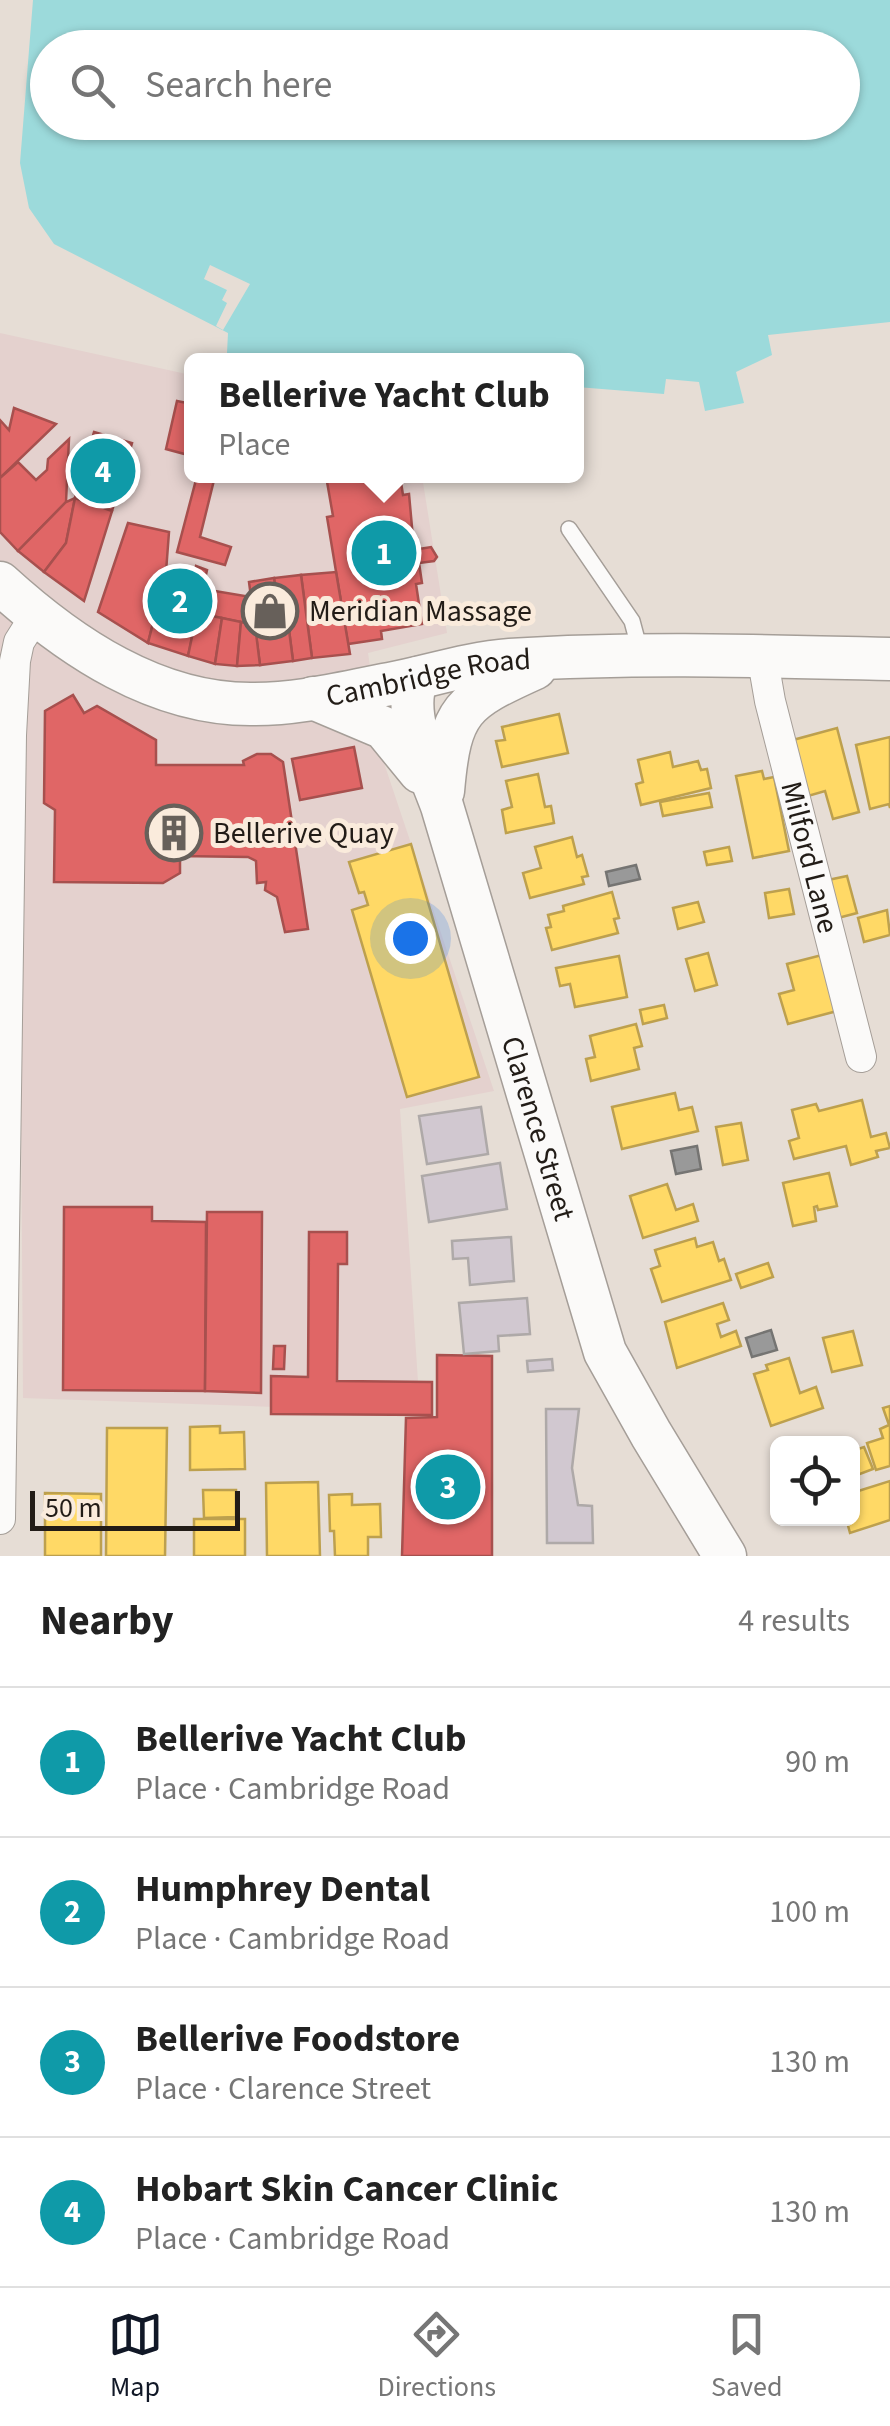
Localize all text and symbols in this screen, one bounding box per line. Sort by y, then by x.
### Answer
search box [30,30,860,140]
icon: search [65,58,120,113]
text: Search here [145,58,332,112]
popup [184,353,584,483]
text: Bellerive Yacht Club [218,368,550,422]
text: Place [218,422,290,468]
pin: 4 [70,434,136,508]
pin: 1 [352,516,416,590]
pin: 2 [148,564,212,638]
shop icon: Meridian Massage [240,581,300,641]
place label: Meridian Massage [309,590,532,633]
street label: Cambridge Road [322,637,532,718]
street label: Milford Lane [770,777,850,938]
building icon: Bellerive Quay [144,803,204,863]
place label: Bellerive Quay [213,812,394,855]
your location [385,913,436,964]
street label: Clarence Street [490,1031,586,1226]
map controls [770,1436,860,1526]
button: locate [770,1436,860,1526]
pin: 3 [416,1450,480,1524]
scale bar [30,1486,240,1530]
text: 50 m [45,1488,102,1528]
text: Nearby [40,1591,174,1651]
text: 4 results [738,1598,850,1644]
text: Bellerive Yacht Club [135,1712,467,1766]
text: 1 [64,1739,81,1785]
text: 90 m [785,1739,850,1785]
text: Place · Cambridge Road [135,1766,450,1812]
text: Humphrey Dental [135,1862,430,1916]
text: 2 [64,1889,81,1935]
text: 100 m [769,1889,850,1935]
text: Place · Cambridge Road [135,1916,450,1962]
text: Bellerive Foodstore [135,2012,460,2066]
text: 3 [64,2039,81,2085]
text: 130 m [769,2039,850,2085]
text: Place · Clarence Street [135,2066,431,2112]
text: Hobart Skin Cancer Clinic [135,2162,559,2216]
text: 4 [64,2189,81,2235]
text: 130 m [769,2189,850,2235]
text: Place · Cambridge Road [135,2216,450,2262]
tab: Map [108,2307,163,2407]
tab: Directions [378,2307,496,2407]
tab: Saved [711,2307,782,2407]

